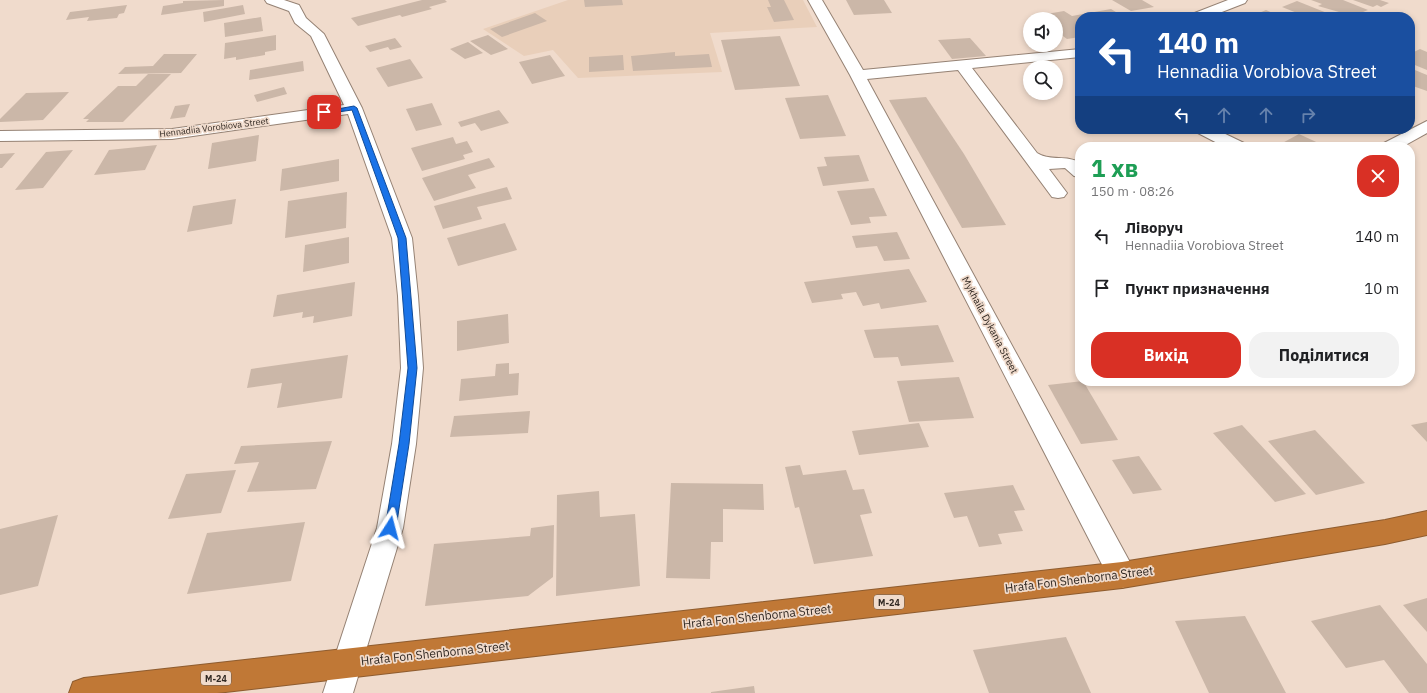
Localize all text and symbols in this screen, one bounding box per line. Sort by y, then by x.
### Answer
map controls [1023,12,1063,100]
button: sound [1023,12,1063,52]
text: 140 m [1157,24,1239,61]
icon: left [1091,28,1143,80]
button: search [1023,60,1063,100]
text: Hennadiia Vorobiova Street [1157,60,1377,83]
pin [307,95,341,129]
icon: arrive [313,101,335,123]
icon: left [1171,104,1193,126]
icon: ahead [1213,104,1235,126]
icon: ahead [1255,104,1277,126]
icon: right [1297,104,1319,126]
street label: Hennadiia Vorobiova Street [159,115,269,139]
text: 1 хв [1091,152,1138,184]
button: close [1357,155,1399,197]
text: 150 m · 08:26 [1091,183,1174,200]
text: Ліворуч [1125,218,1183,237]
icon: left [1091,225,1113,247]
text: 140 m [1355,227,1399,246]
text: Hennadiia Vorobiova Street [1125,237,1284,254]
street label: Mykhaila Dykania Street [959,274,1021,376]
icon: arrive [1091,277,1113,299]
text: Пункт призначення [1125,279,1270,298]
text: 10 m [1364,279,1399,298]
button: Вихід [1091,332,1241,378]
button: Поділитися [1249,332,1399,378]
position arrow [369,507,411,549]
street label: Hrafa Fon Shenborna Street [1004,562,1154,596]
road number: М-24 [874,595,904,609]
street label: Hrafa Fon Shenborna Street [682,601,832,631]
street label: Hrafa Fon Shenborna Street [360,638,510,668]
road number: М-24 [201,671,231,685]

